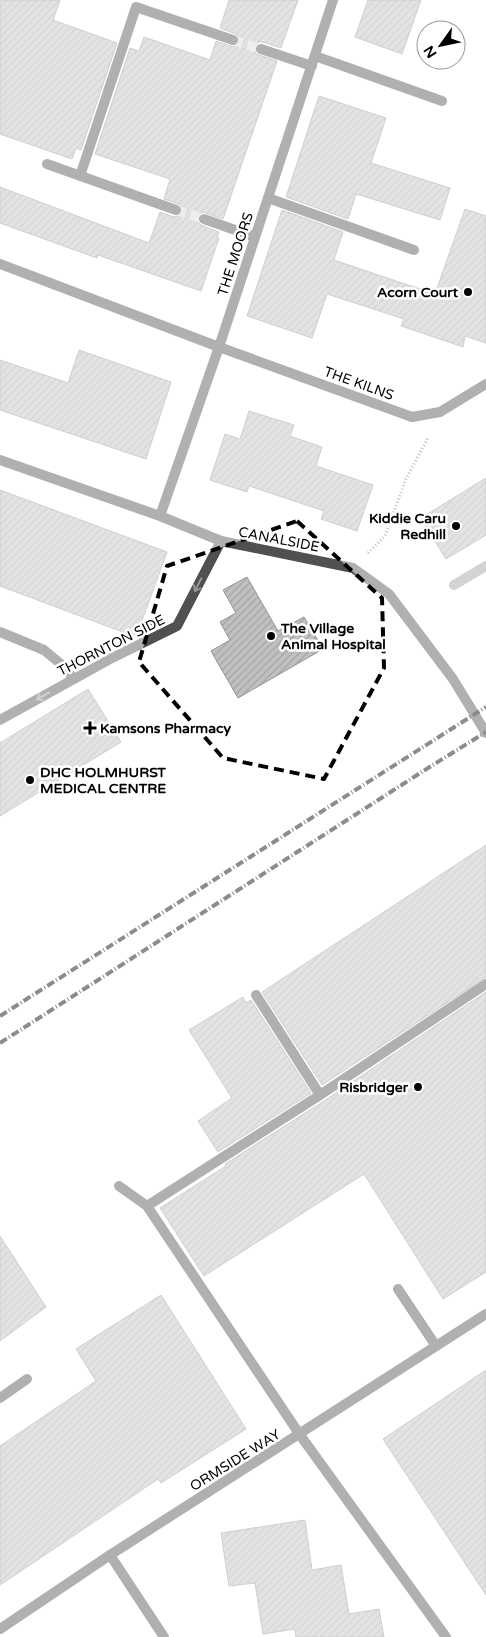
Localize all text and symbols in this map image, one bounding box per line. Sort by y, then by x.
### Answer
north arrow [416,20,466,70]
text: N [420,42,441,61]
street label: THE MOORS [214,210,257,298]
place label: Acorn Court [377,284,459,301]
marker: Acorn Court [462,286,474,298]
street label: THE KILNS [322,363,396,404]
place label: Kiddie Caru Redhill [369,510,446,543]
marker: Kiddie Caru Redhill [450,520,462,532]
street label: CANALSIDE [237,523,321,556]
one-way arrow [193,577,202,592]
street label: THORNTON SIDE [55,611,168,680]
place label: The Village Animal Hospital [280,620,386,653]
marker: The Village Animal Hospital [265,630,277,642]
one-way arrow [36,691,51,701]
place label: Kamsons Pharmacy [100,720,231,737]
marker: Kamsons Pharmacy [84,722,96,734]
place label: DHC HOLMHURST MEDICAL CENTRE [40,764,166,797]
marker: DHC HOLMHURST MEDICAL CENTRE [24,774,36,786]
place label: Risbridger [339,1079,409,1096]
marker: Risbridger [412,1081,424,1093]
street label: ORMSIDE WAY [187,1426,284,1495]

